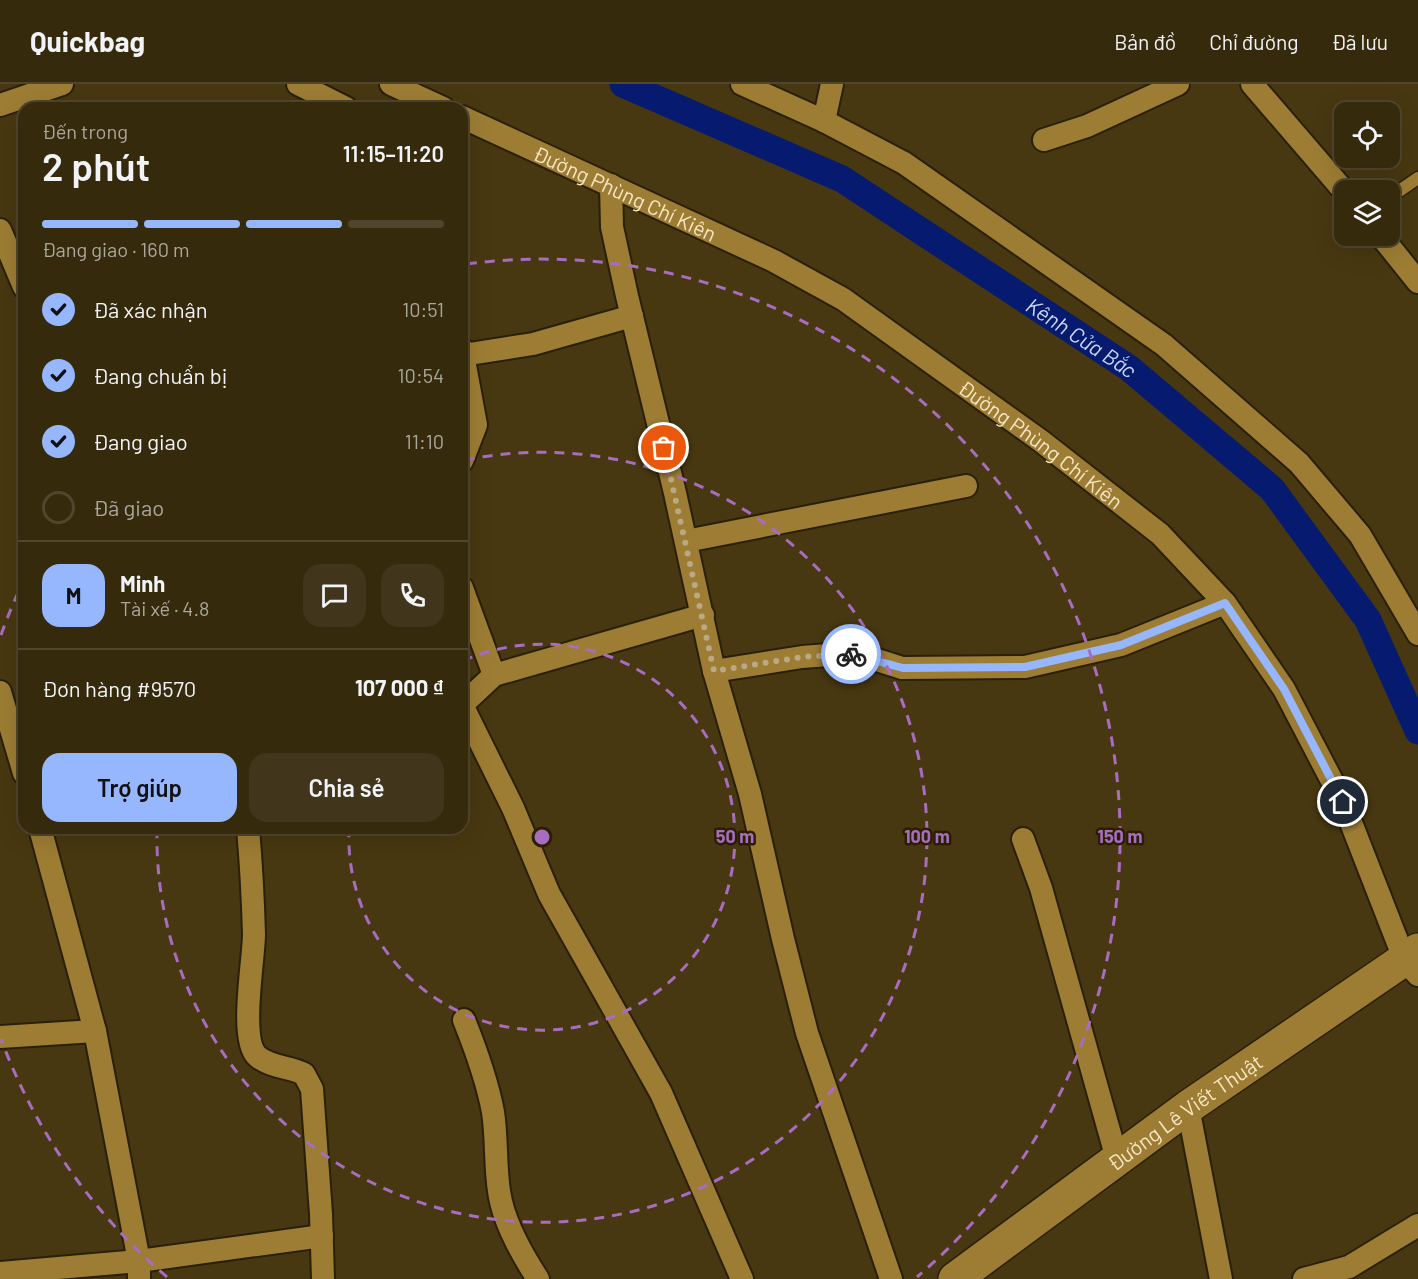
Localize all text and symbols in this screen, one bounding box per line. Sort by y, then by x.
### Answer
text: Quickbag [30,24,145,58]
text: Bản đồ [1114,29,1176,54]
text: Chỉ đường [1209,29,1298,54]
text: Đã lưu [1331,29,1388,54]
map controls [1334,102,1400,246]
button: locate [1334,102,1400,168]
text: Đến trong [42,119,128,143]
street label: Đường Phùng Chí Kiên [530,139,721,245]
text: 11:15–11:20 [343,140,444,166]
text: 2 phút [42,142,150,189]
button: layers [1334,180,1400,246]
text: Đang giao · 160 m [42,237,190,261]
water label: Kênh Cửa Bắc [1022,291,1143,382]
icon: check [42,293,75,326]
text: Đã xác nhận [93,296,208,322]
text: 10:51 [402,297,444,321]
icon: check [42,359,75,392]
text: Đang chuẩn bị [93,362,227,388]
text: 10:54 [398,363,444,387]
street label: Đường Phùng Chí Kiên [955,374,1129,513]
pin [638,422,689,473]
icon: check [42,425,75,458]
text: Đang giao [93,428,188,454]
text: 11:10 [405,429,444,453]
icon: bag [647,431,680,464]
text: Đã giao [93,494,164,520]
button: chat [303,564,366,627]
button: phone [381,564,444,627]
text: Minh [120,570,165,596]
text: M [66,582,81,608]
text: Tài xế · 4.8 [120,596,209,620]
courier [821,624,881,684]
icon: bike [835,638,868,671]
text: 107 000 ₫ [355,674,444,700]
text: Đơn hàng #9570 [42,675,196,701]
button: Trợ giúp [42,753,237,822]
button: Chia sẻ [249,753,444,822]
pin [1317,776,1368,827]
icon: home [1326,785,1359,818]
text: 50 m [716,825,754,847]
text: 100 m [904,825,950,847]
text: 150 m [1098,825,1142,847]
centre of rings [532,827,552,847]
street label: Đường Lê Viết Thuật [1102,1048,1267,1175]

